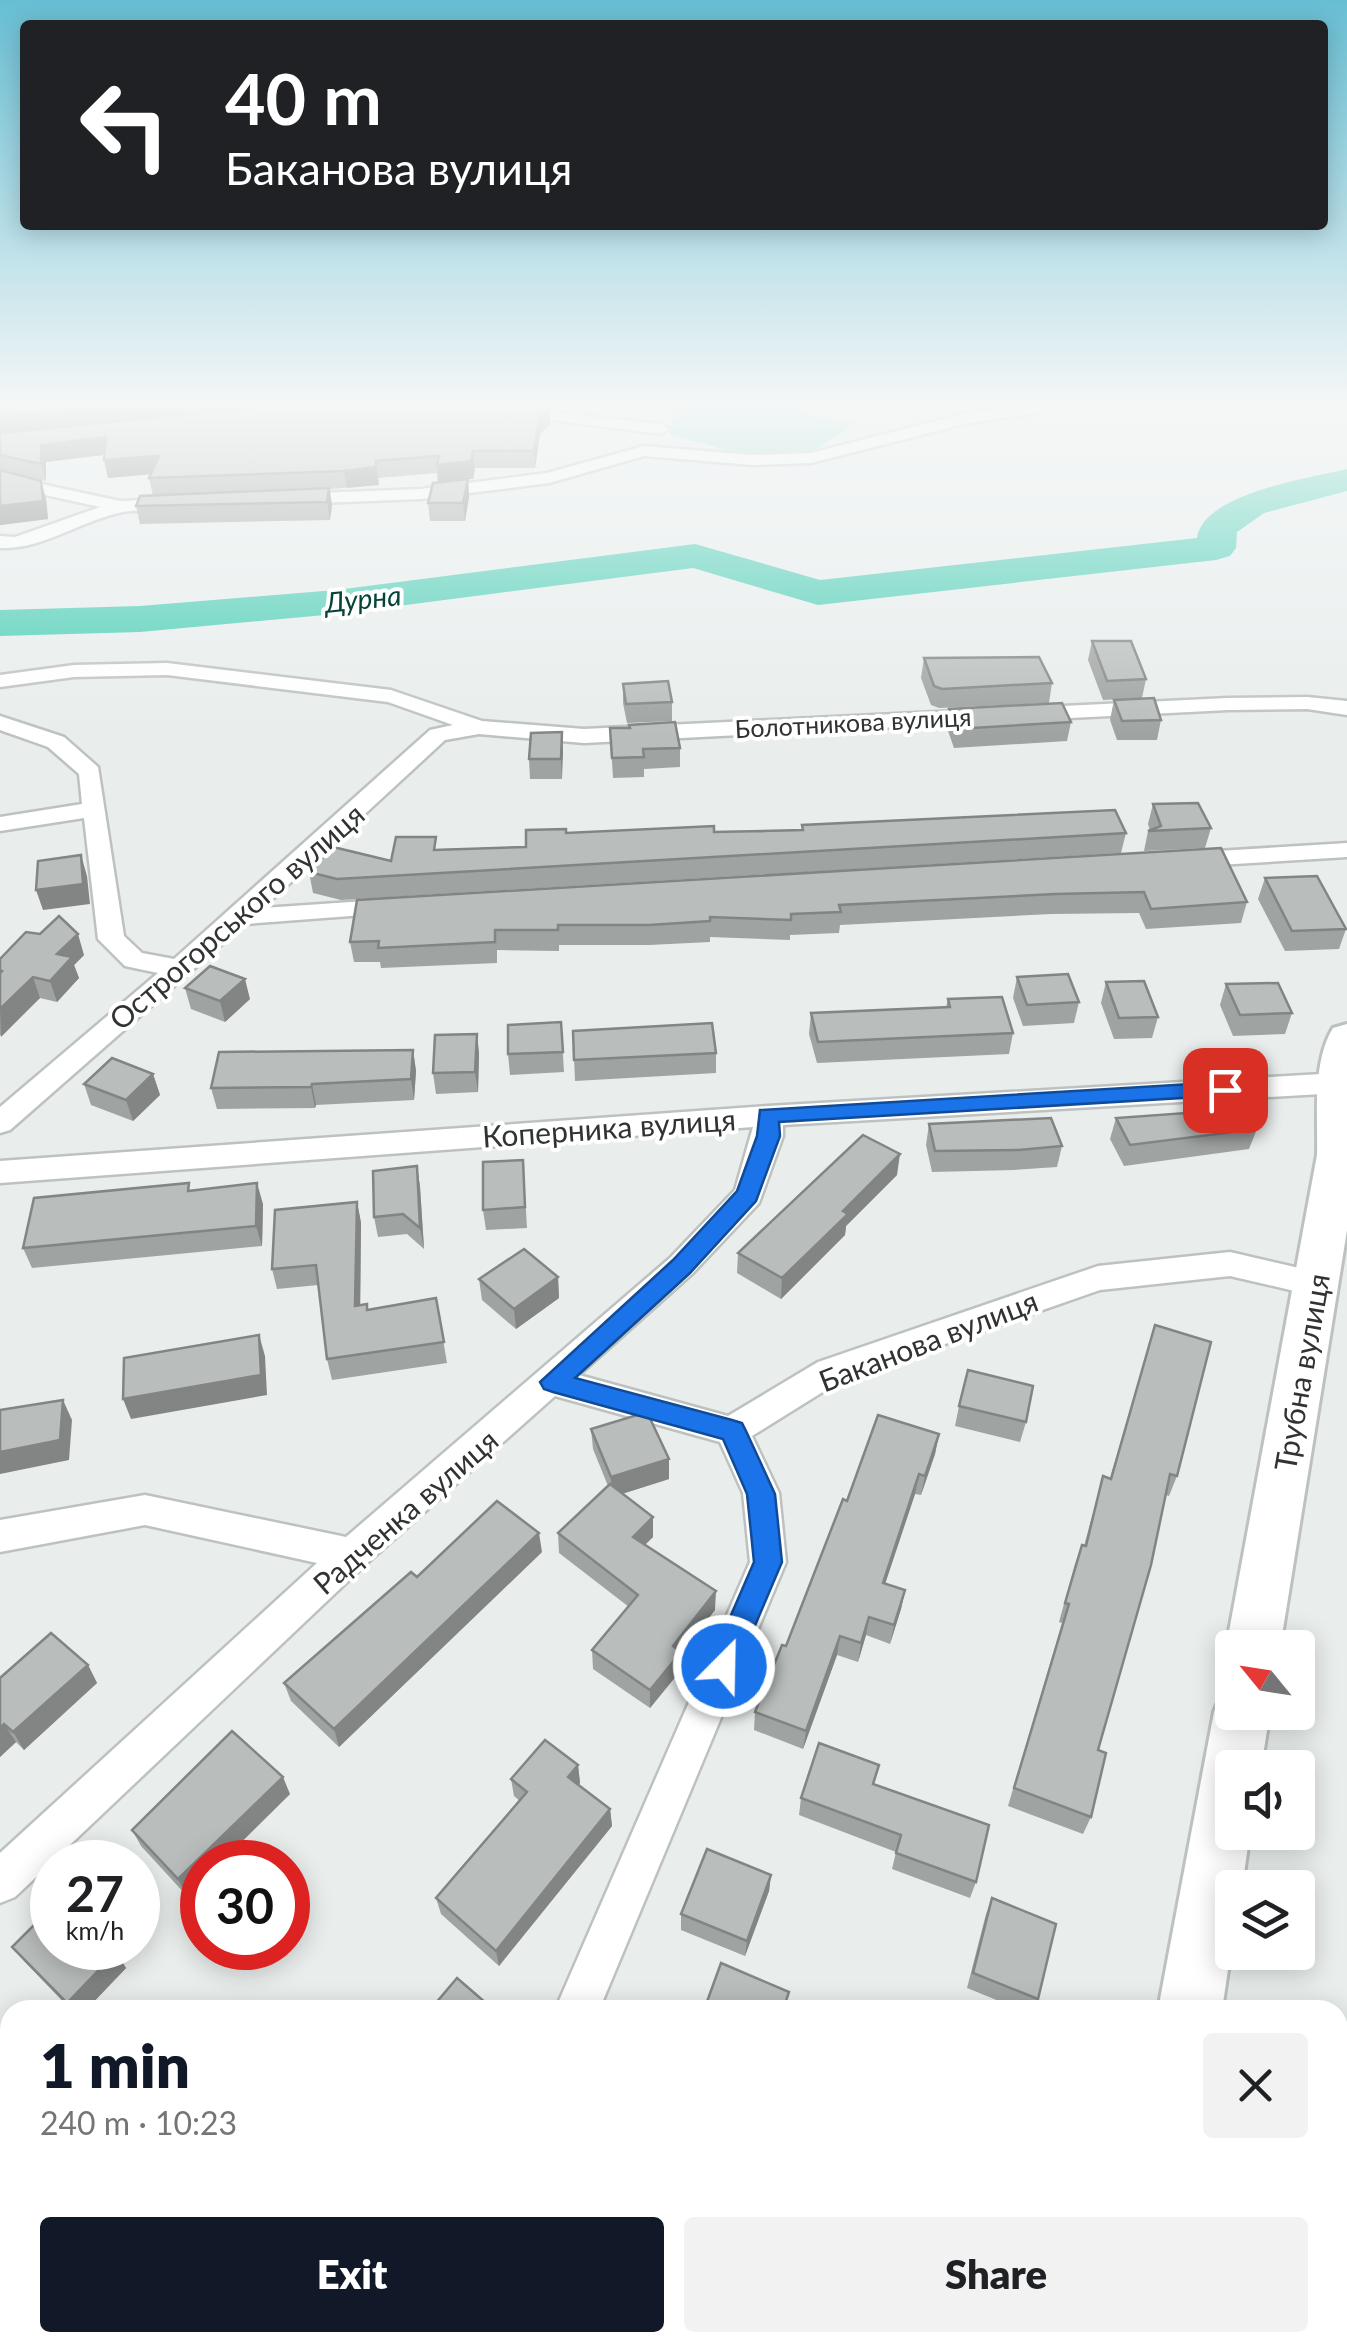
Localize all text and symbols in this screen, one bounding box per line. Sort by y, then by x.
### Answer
text: 40 m [225,56,382,140]
icon: left [60,60,190,190]
text: Баканова вулиця [225,141,572,195]
water label: Дурна [321,577,403,619]
street label: Болотникова вулиця [734,701,972,743]
street label: Острогорського вулиця [101,796,371,1036]
pin [1183,1048,1268,1133]
icon: arrive [1198,1063,1253,1118]
street label: Коперника вулиця [481,1100,737,1154]
street label: Трубна вулиця [1266,1271,1336,1473]
street label: Баканова вулиця [813,1282,1043,1398]
street label: Радченка вулиця [305,1421,505,1601]
position arrow [672,1614,776,1718]
north arrow [1215,1630,1315,1730]
map controls [1215,1630,1315,1970]
button: sound [1215,1750,1315,1850]
speed limit sign: 30 [180,1840,310,1970]
text: 27 [66,1863,124,1923]
button: layers [1215,1870,1315,1970]
text: km/h [66,1915,124,1945]
text: 1 min [40,2029,190,2101]
button: close [1203,2033,1308,2138]
text: 240 m · 10:23 [40,2103,237,2142]
button: Exit [40,2217,664,2332]
button: Share [684,2217,1308,2332]

